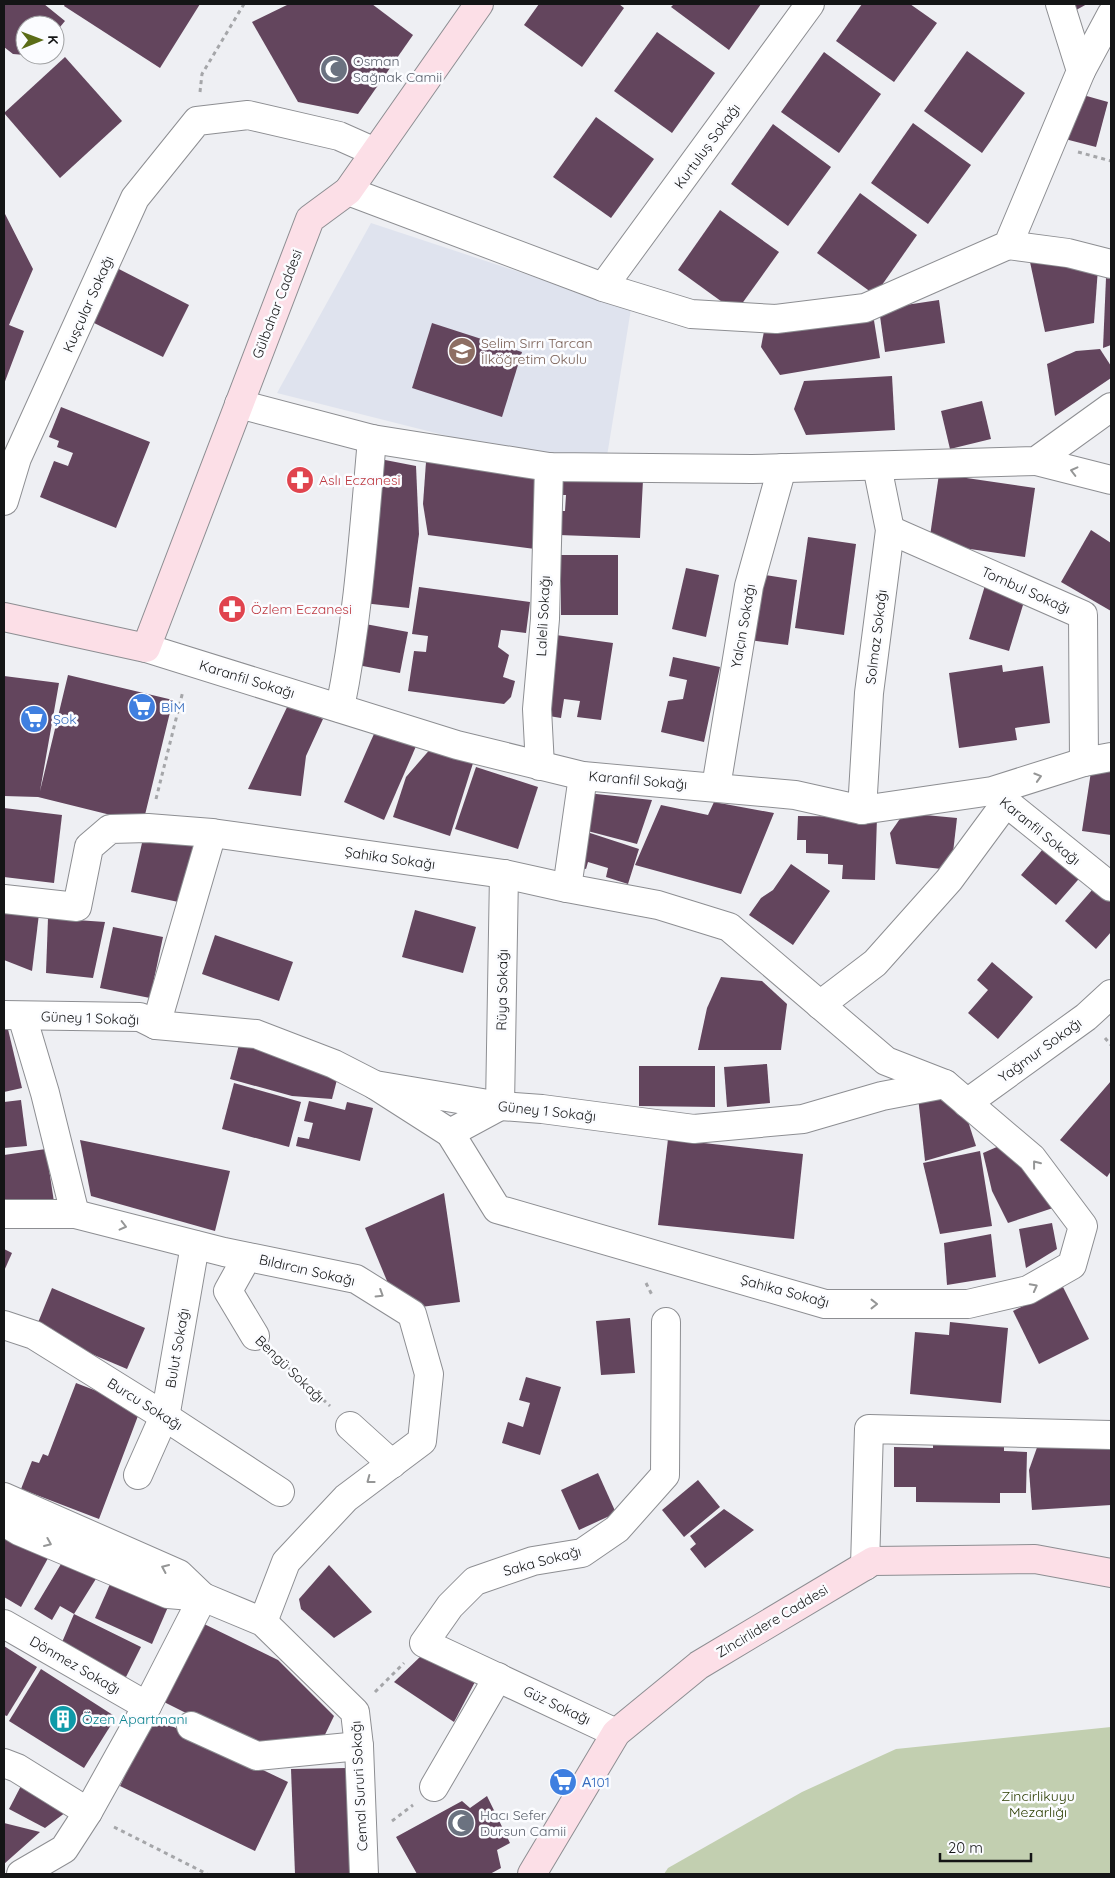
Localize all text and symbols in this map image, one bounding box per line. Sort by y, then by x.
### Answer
north arrow [15,15,65,65]
text: K [44,35,62,45]
place label: Osman Sağnak Camii [353,52,442,86]
mosque icon: Osman Sağnak Camii [319,54,349,84]
street label: Kurtuluş Sokağı [670,100,744,192]
street label: Gülbahar Caddesi [248,247,306,361]
street label: Kuşçular Sokağı [59,253,117,355]
place label: Selim Sırrı Tarcan İlköğretim Okulu [481,334,593,368]
school or university icon: Selim Sırrı Tarcan İlköğretim Okulu [447,336,477,366]
pharmacy icon: Aslı Eczanesi [285,465,315,495]
one-way arrow [1070,466,1078,476]
place label: Aslı Eczanesi [319,471,401,489]
street label: Tombul Sokağı [979,562,1073,618]
street label: Laleli Sokağı [532,575,554,657]
street label: Yalçın Sokağı [727,582,759,670]
street label: Solmaz Sokağı [861,589,891,685]
pharmacy icon: Özlem Eczanesi [217,594,247,624]
place label: Özlem Eczanesi [251,600,352,618]
street label: Karanfil Sokağı [197,656,297,702]
supermarket icon: BİM [127,692,157,722]
place label: BİM [161,698,185,716]
supermarket icon: Şok [19,704,49,734]
place label: Şok [53,710,77,728]
street label: Karanfil Sokağı [588,767,688,793]
one-way arrow [1034,772,1042,782]
street label: Karanfil Sokağı [996,793,1084,869]
street label: Şahika Sokağı [344,843,436,873]
street label: Rüya Sokağı [492,949,512,1031]
street label: Güney 1 Sokağı [41,1007,139,1029]
street label: Yağmur Sokağı [995,1014,1085,1086]
street label: Güney 1 Sokağı [497,1097,597,1125]
one-way arrow [1033,1160,1042,1170]
one-way arrow [118,1220,127,1231]
street label: Bıldırcın Sokağı [257,1250,357,1290]
street label: Şahika Sokağı [739,1271,831,1311]
one-way arrow [1028,1283,1037,1293]
one-way arrow [374,1288,383,1298]
one-way arrow [870,1299,878,1309]
street label: Bulut Sokağı [161,1307,193,1389]
street label: Bengü Sokağı [252,1331,328,1407]
street label: Burcu Sokağı [104,1374,186,1434]
one-way arrow [366,1474,376,1483]
one-way arrow [43,1537,52,1547]
street label: Saka Sokağı [501,1542,583,1580]
one-way arrow [161,1563,170,1574]
street label: Zincirlidere Caddesi [713,1581,831,1661]
street label: Dönmez Sokağı [26,1632,124,1698]
street label: Güz Sokağı [520,1682,594,1728]
building icon: Özen Apartmanı [48,1704,78,1734]
place label: Özen Apartmanı [82,1710,188,1728]
street label: Cemal Sururi Sokağı [347,1720,371,1852]
supermarket icon: А101 [548,1767,578,1797]
place label: А101 [582,1773,610,1791]
park label: Zincirlikuyu Mezarlığı [1001,1787,1075,1821]
place label: Hacı Sefer Dursun Camii [480,1806,566,1840]
mosque icon: Hacı Sefer Dursun Camii [446,1808,476,1838]
scale bar [940,1830,1031,1862]
text: 20 m [948,1838,983,1857]

